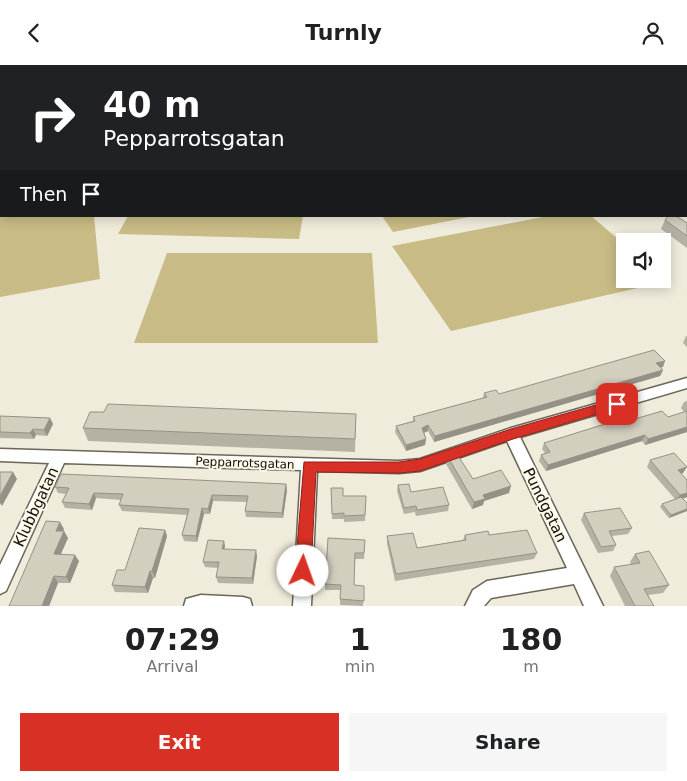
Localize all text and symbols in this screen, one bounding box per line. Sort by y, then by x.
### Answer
icon: back [20,19,48,47]
icon: person [639,19,667,47]
text: Turnly [305,20,382,45]
icon: right [20,85,85,150]
text: 40 m [103,85,200,125]
text: Pepparrotsgatan [103,126,285,151]
icon: arrive [77,180,105,208]
text: Then [20,183,67,205]
map controls [616,233,671,288]
button: sound [616,233,671,288]
pin [596,383,638,425]
icon: arrive [603,390,631,418]
street label: Pepparrotsgatan [195,454,295,472]
street label: Klubbgatan [10,464,62,550]
street label: Pundgatan [519,465,571,545]
position arrow [276,544,328,596]
text: 07:29 [125,622,220,657]
text: 1 [349,622,370,657]
text: 180 [500,622,562,657]
text: Arrival [146,657,198,676]
text: min [345,657,375,676]
text: m [523,657,539,676]
button: Exit [20,713,339,771]
button: Share [349,713,667,771]

